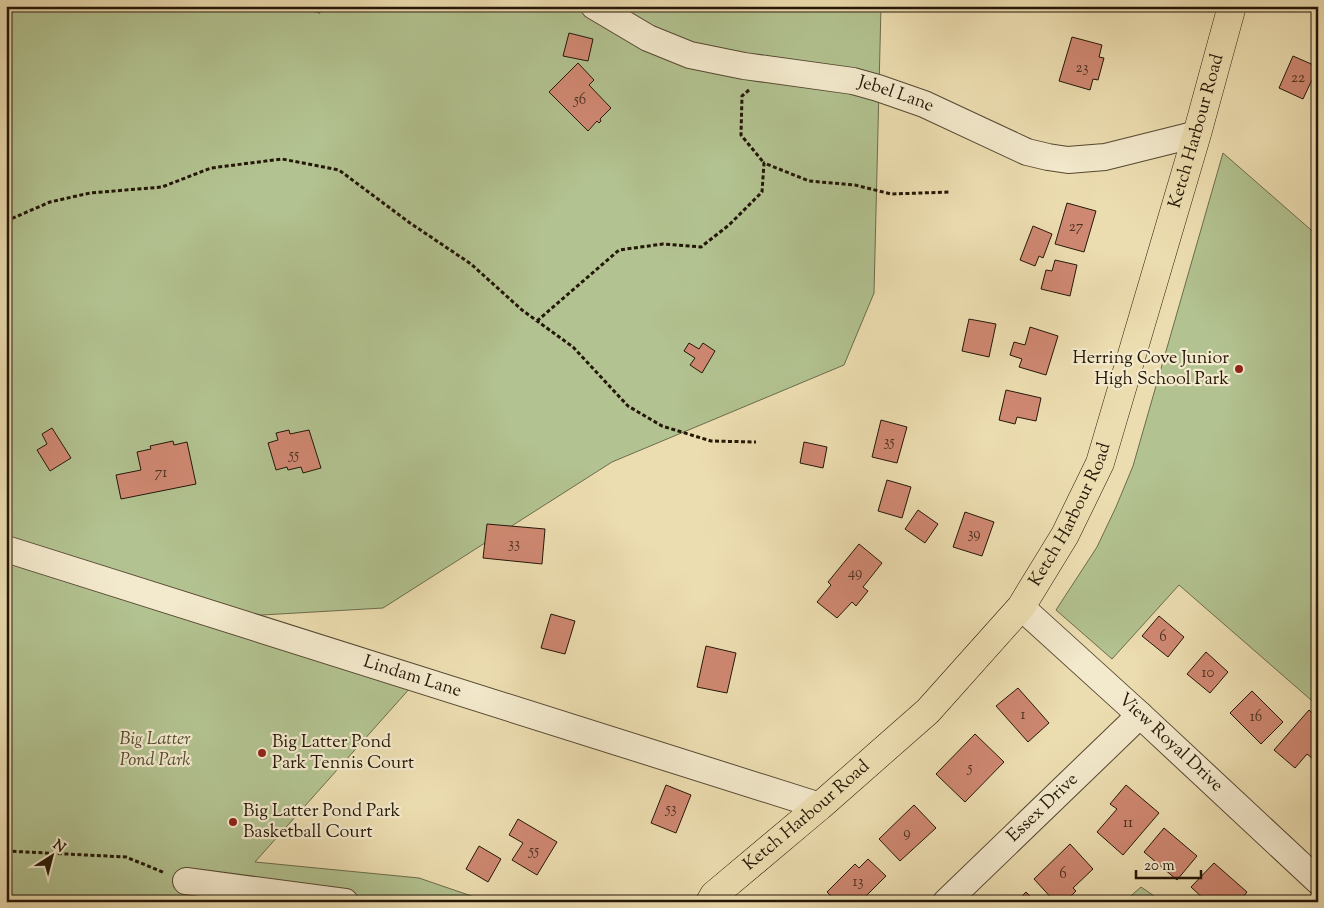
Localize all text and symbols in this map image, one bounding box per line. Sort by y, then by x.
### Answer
street label: Ketch Harbour Road [1163,51,1231,211]
house number: 23 [1075,58,1089,79]
house number: 22 [1291,68,1305,89]
street label: Jebel Lane [854,70,938,120]
house number: 56 [573,90,586,111]
house number: 27 [1069,217,1084,238]
place label: Herring Cove Junior High School Park [1072,346,1229,393]
marker: Herring Cove Junior High School Park [1233,363,1245,375]
house number: 35 [883,432,895,453]
street label: Ketch Harbour Road [1023,440,1118,592]
house number: 55 [288,445,299,466]
house number: 71 [155,463,167,484]
house number: 39 [967,524,981,545]
house number: 33 [508,534,520,555]
house number: 49 [848,563,862,584]
house number: 6 [1159,627,1167,648]
street label: Lindam Lane [360,650,465,705]
house number: 10 [1202,663,1215,684]
street label: View Royal Drive [1112,688,1228,799]
house number: 1 [1020,705,1026,726]
house number: 16 [1250,707,1262,728]
park label: Big Latter Pond Park [119,727,191,774]
place label: Big Latter Pond Park Tennis Court [272,730,414,777]
marker: Big Latter Pond Park Tennis Court [256,747,268,759]
street label: Ketch Harbour Road [738,755,876,878]
house number: 5 [966,758,973,779]
street label: Essex Drive [1002,768,1085,849]
place label: Big Latter Pond Park Basketball Court [243,799,401,846]
house number: 53 [664,799,677,820]
house number: 11 [1123,813,1133,834]
marker: Big Latter Pond Park Basketball Court [227,816,239,828]
house number: 9 [903,823,911,844]
north arrow [28,830,78,880]
text: N [48,836,69,858]
house number: 55 [528,841,539,862]
scale bar [1136,848,1202,880]
text: 20 m [1144,856,1175,877]
house number: 6 [1059,864,1067,885]
house number: 13 [852,872,864,893]

